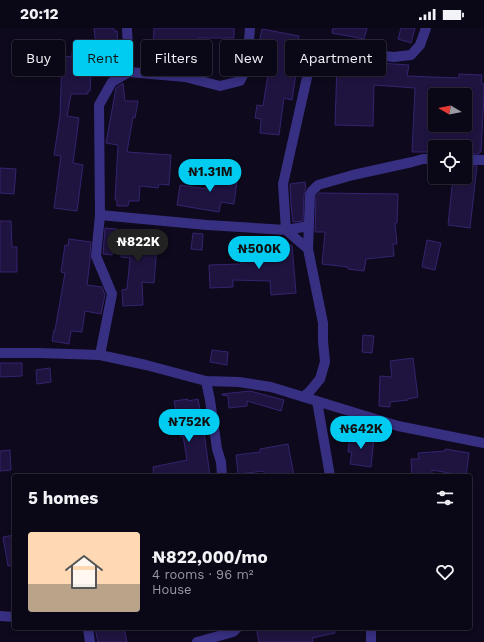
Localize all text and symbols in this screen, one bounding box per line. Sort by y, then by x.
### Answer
text: 20:12 [20,5,59,23]
chip: Buy [12,40,65,76]
chip: Rent [73,40,133,76]
chip: Filters [141,40,212,76]
chip: New [220,40,277,76]
chip: Apartment [285,40,386,76]
north arrow [428,88,472,132]
map controls [428,88,472,184]
button: locate [428,140,472,184]
pin: ₦1.31M [177,159,243,193]
text: ₦1.31M [187,164,233,179]
pin: ₦822K [110,229,166,263]
text: ₦822K [116,234,160,249]
pin: ₦500K [231,236,287,270]
text: ₦500K [237,241,281,256]
pin: ₦752K [161,409,217,443]
text: ₦752K [168,414,210,429]
pin: ₦642K [333,416,389,450]
text: ₦642K [339,421,383,436]
icon: filters [434,487,456,509]
text: 5 homes [28,488,98,508]
text: ₦822,000/mo [152,547,268,567]
icon: home [60,548,108,596]
icon: heart [434,561,456,583]
text: 4 rooms · 96 m² [152,567,254,582]
text: House [152,582,192,597]

